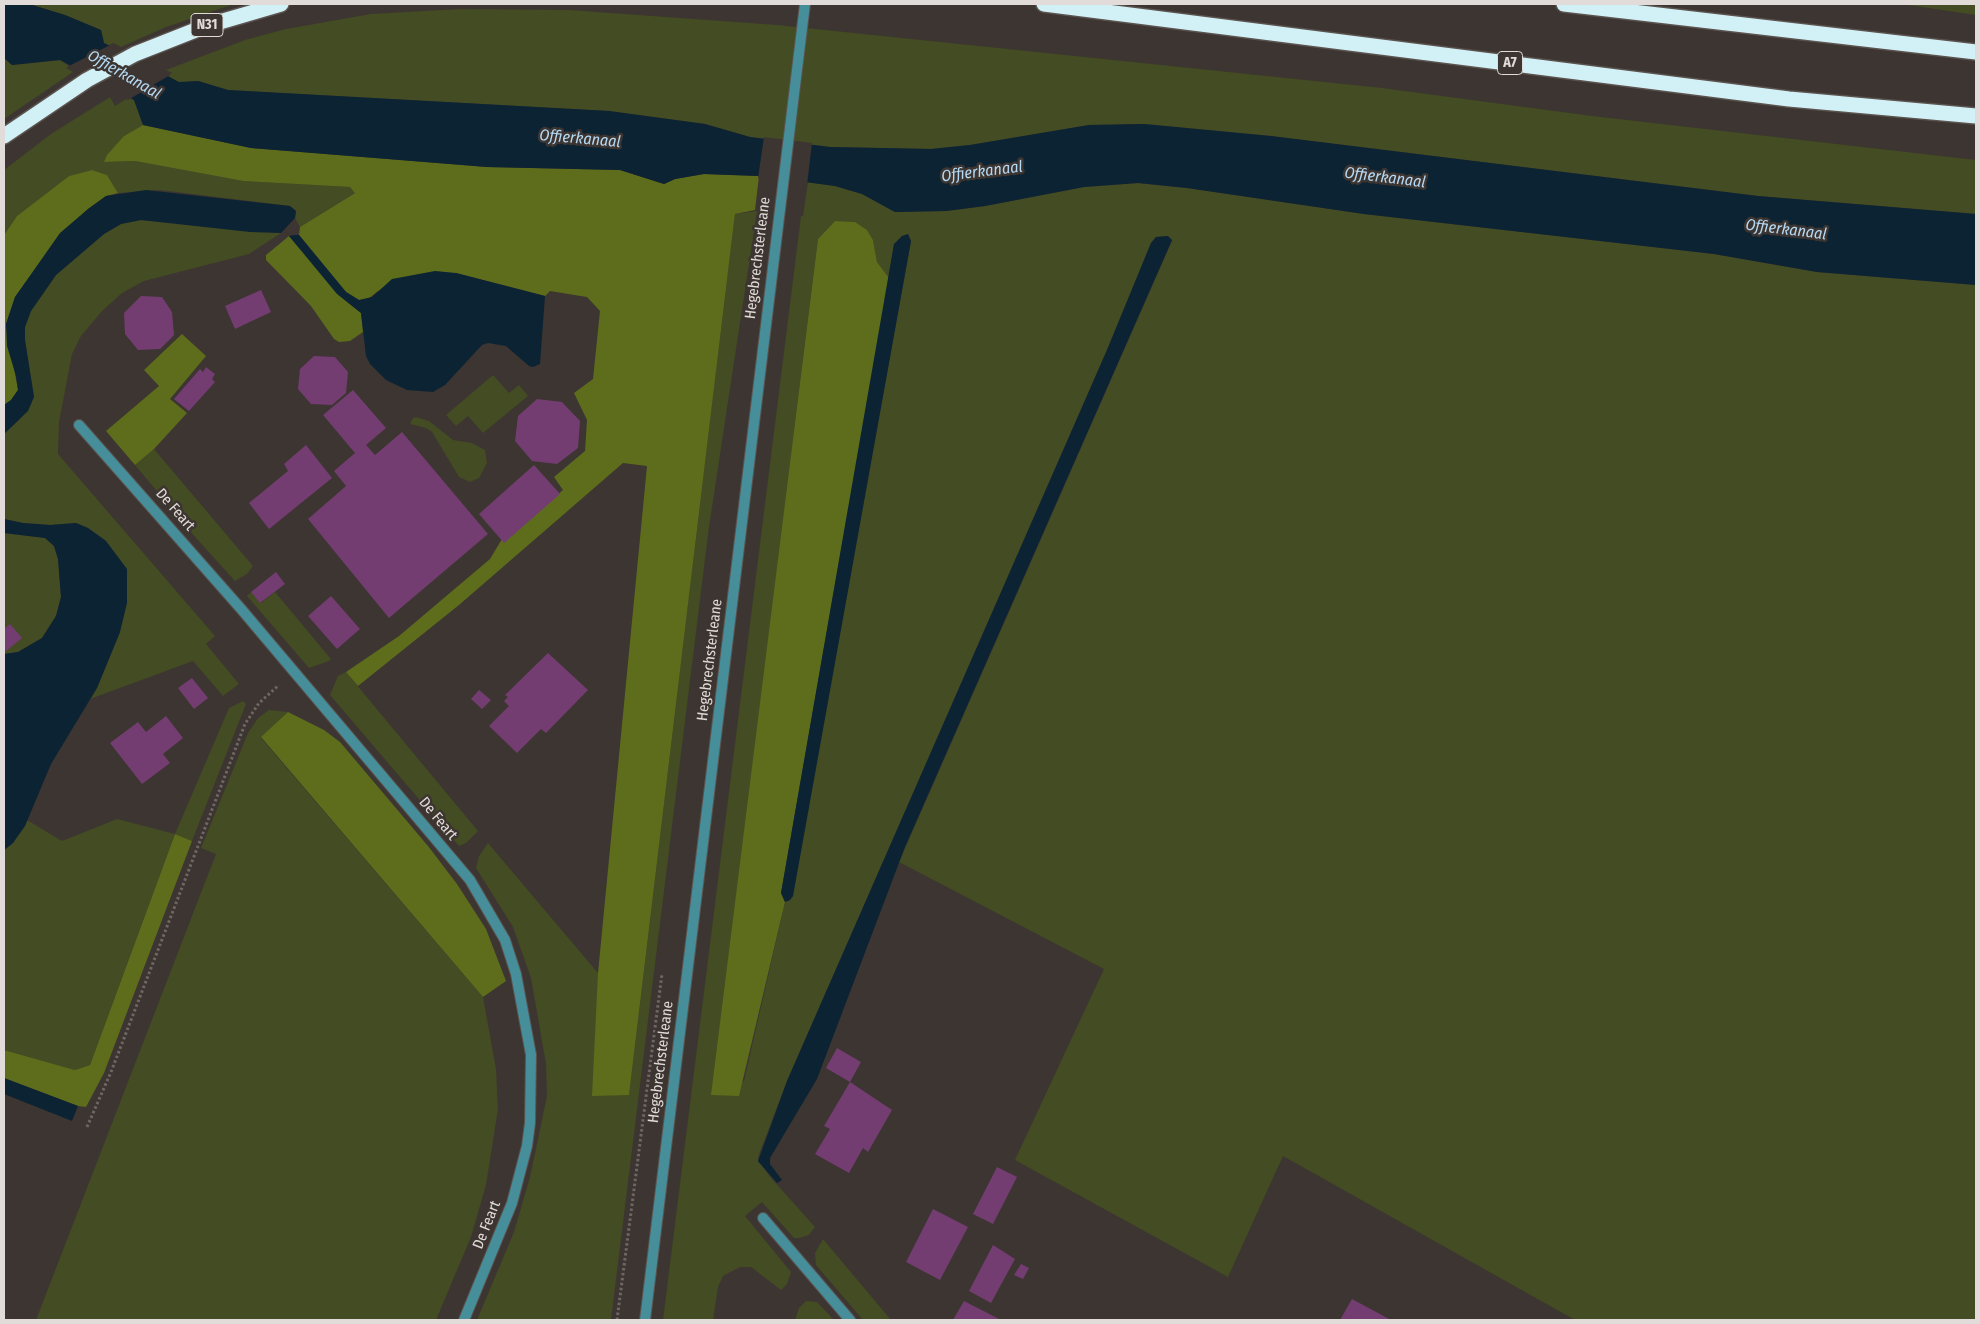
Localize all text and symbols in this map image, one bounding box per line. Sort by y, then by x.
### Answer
road number: N31 [191,14,223,36]
water label: Offierkanaal [84,46,164,104]
road number: A7 [1498,52,1522,74]
water label: Offierkanaal [539,126,621,152]
water label: Offierkanaal [940,157,1024,187]
water label: Offierkanaal [1343,163,1427,193]
street label: Hegebrechsterleane [742,196,774,320]
water label: Offierkanaal [1744,215,1828,245]
street label: De Feart [152,485,198,535]
street label: Hegebrechsterleane [694,598,726,722]
street label: De Feart [415,794,461,844]
street label: Hegebrechsterleane [645,1000,677,1124]
street label: De Feart [469,1198,505,1252]

